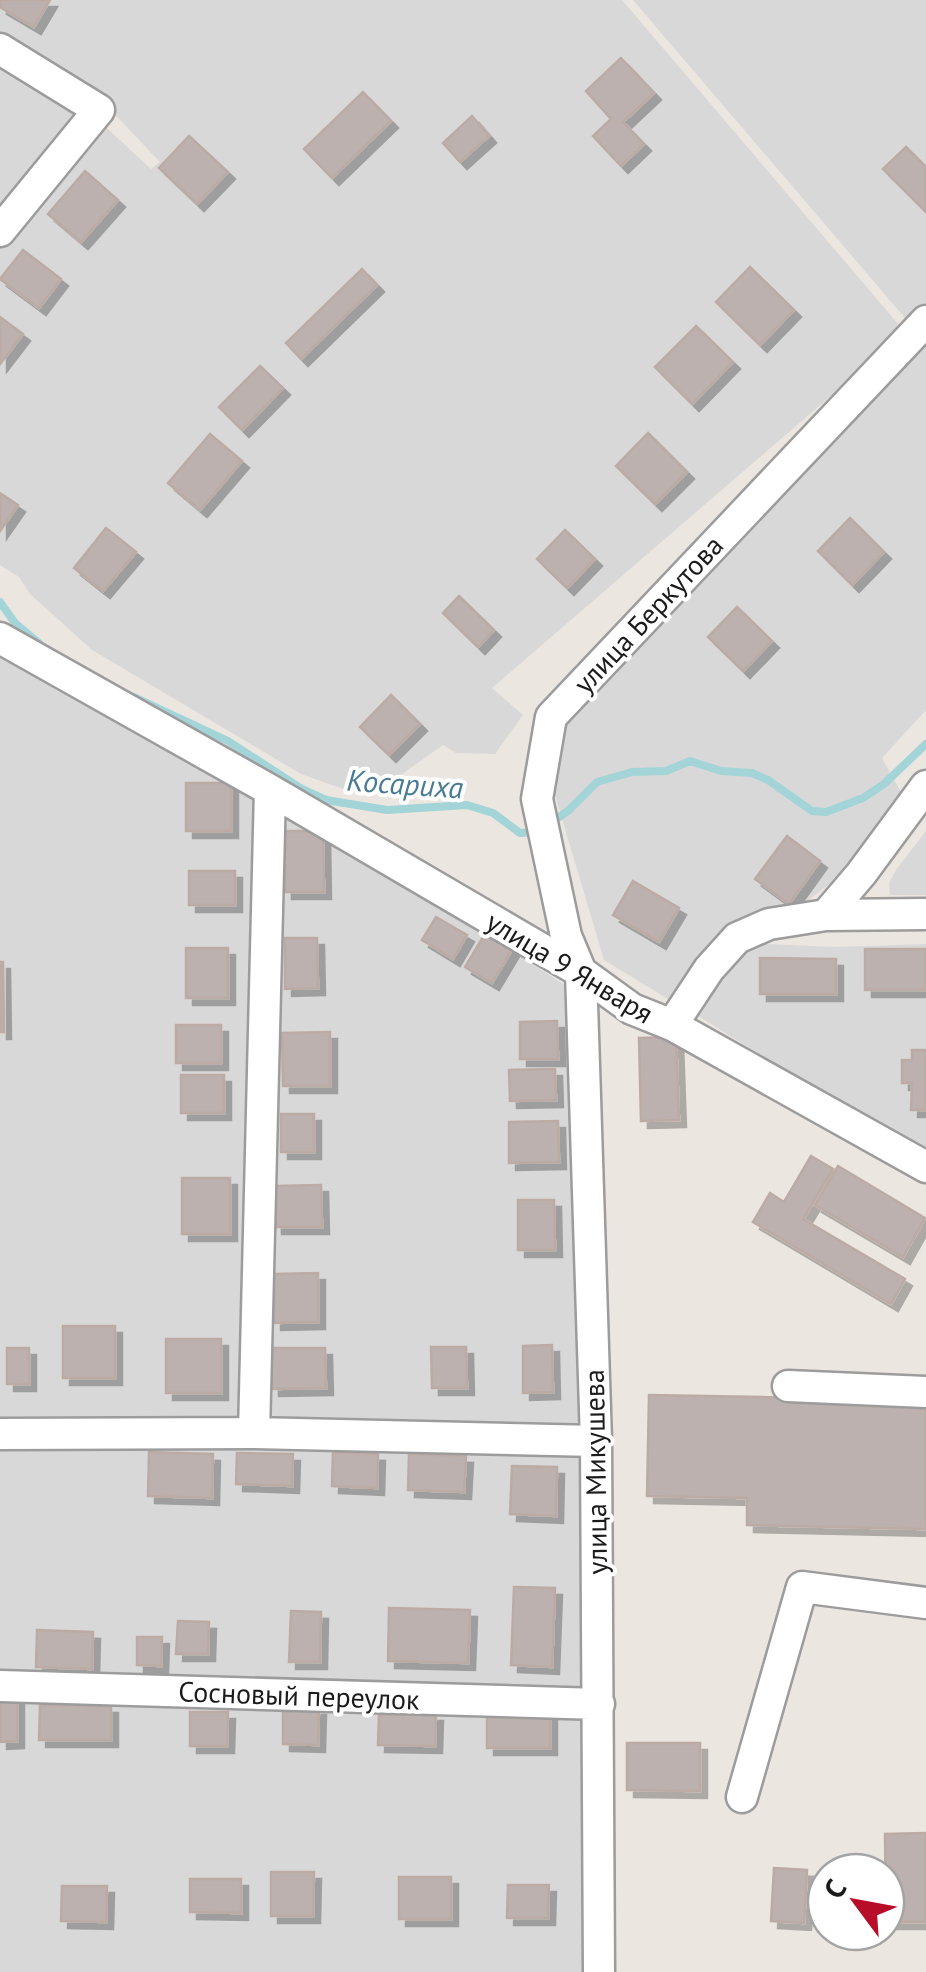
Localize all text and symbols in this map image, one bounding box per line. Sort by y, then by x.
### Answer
street label: улица Беркутова [565,527,731,701]
water label: Косариха [345,759,465,807]
street label: улица 9 Января [480,903,660,1031]
street label: улица Микушева [575,1369,615,1575]
street label: Сосновый переулок [178,1672,421,1718]
north arrow [806,1852,906,1952]
text: С [815,1872,854,1905]

